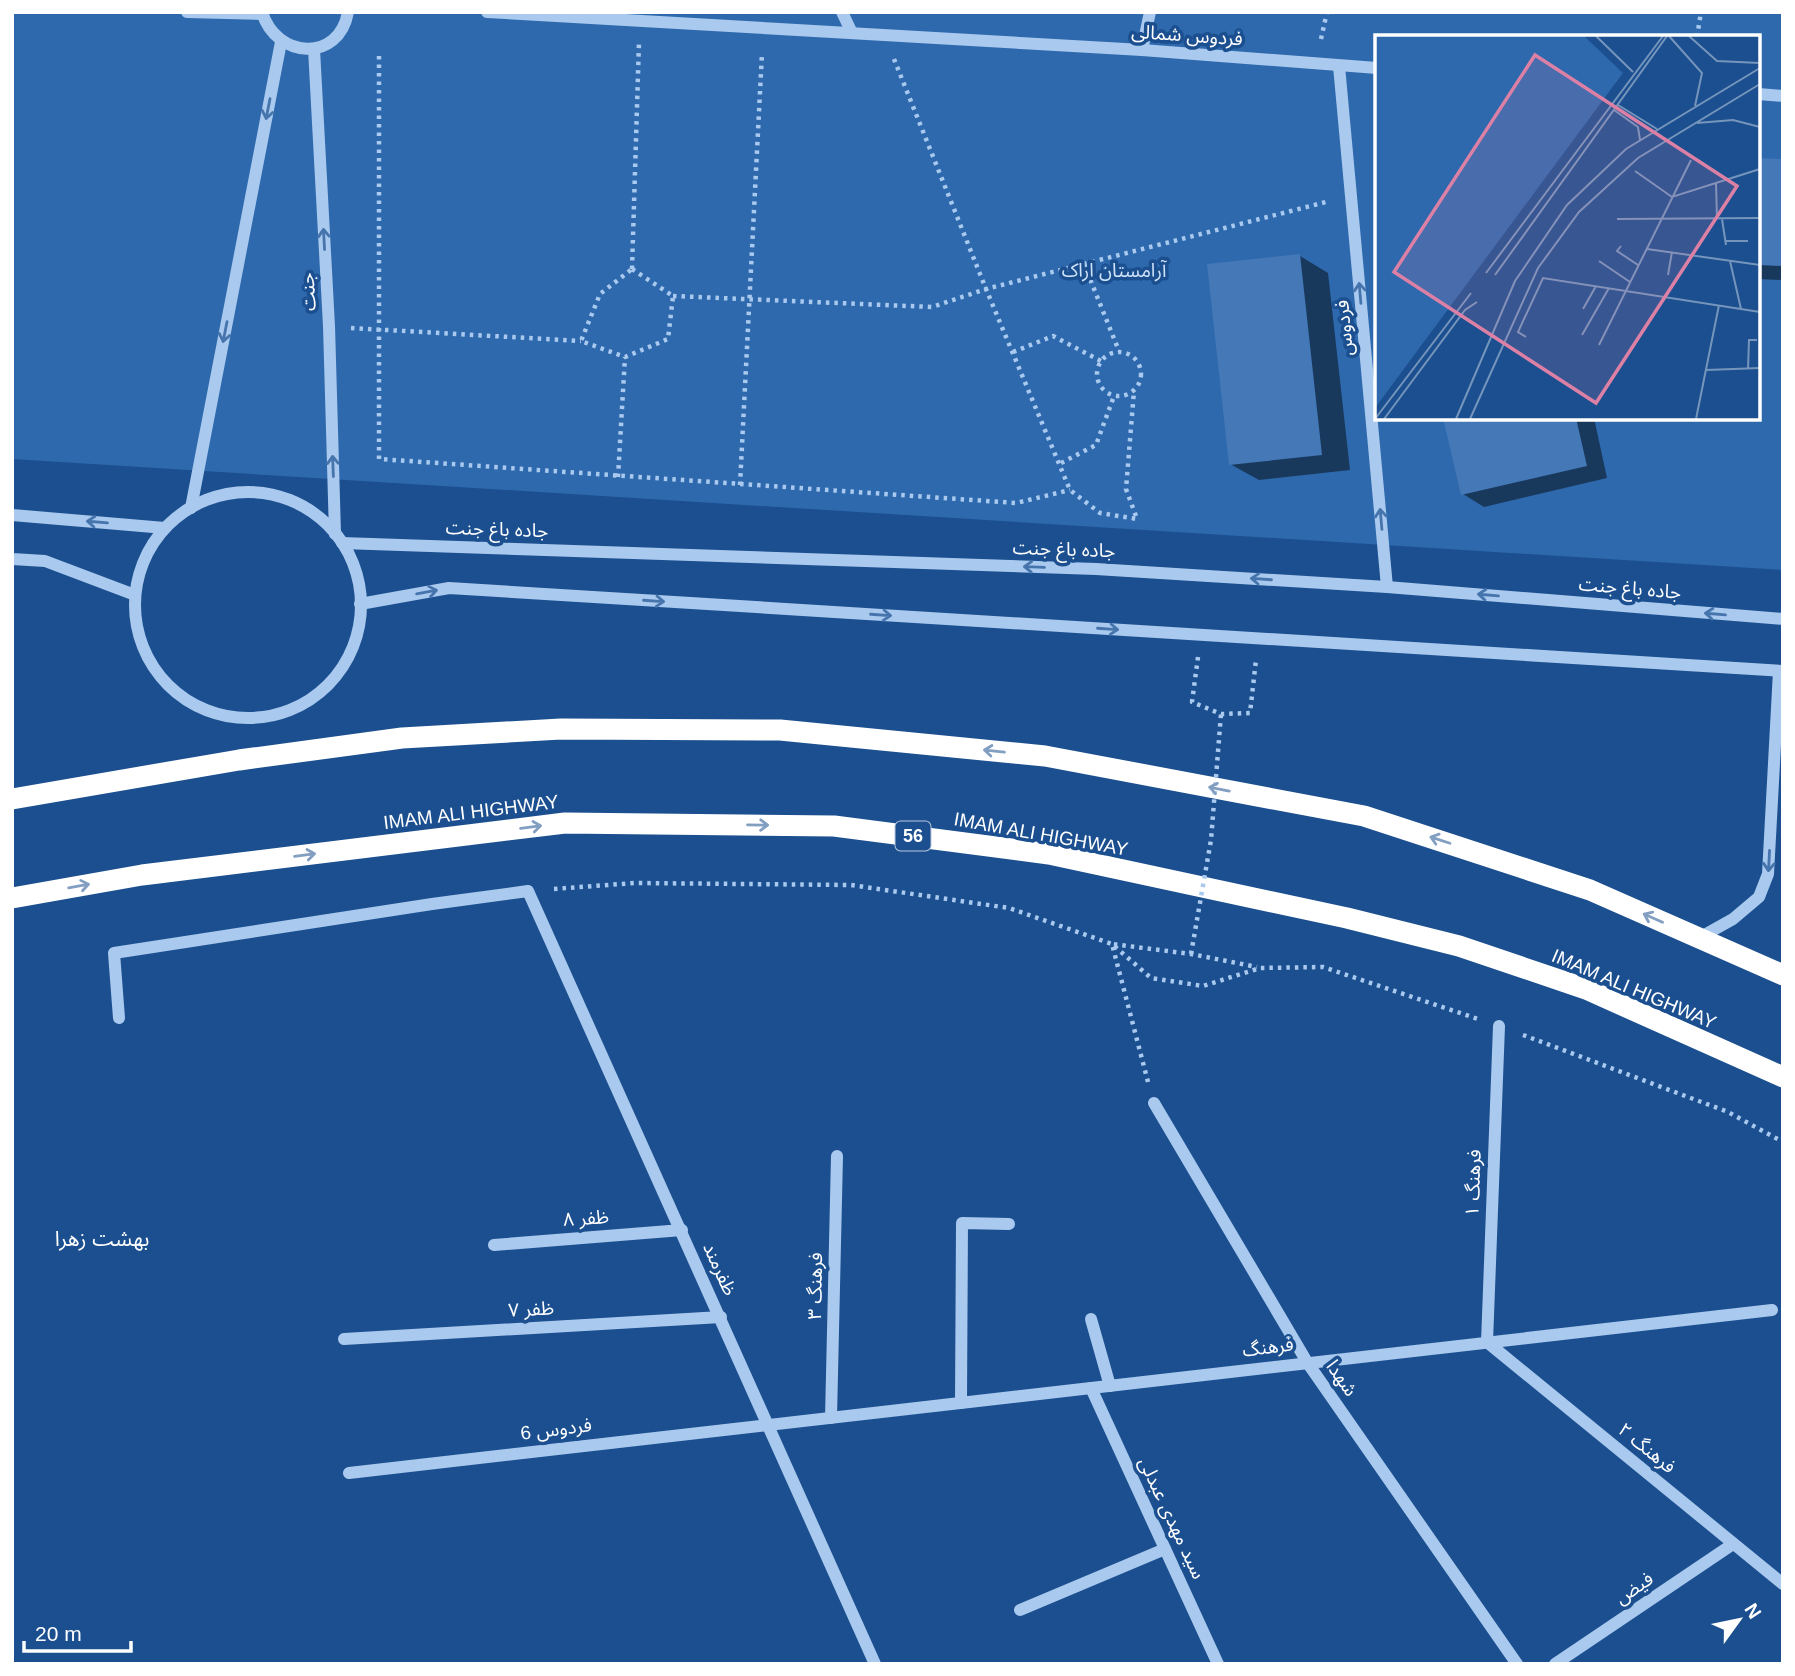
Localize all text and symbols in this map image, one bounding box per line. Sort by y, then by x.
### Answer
street label: فردوس شمالی [1131,21,1243,50]
inset map [1375,35,1760,420]
one-way arrow [261,97,274,120]
one-way arrow [318,227,331,250]
park label: آرامستان اراک [1062,260,1168,282]
street label: جنت [297,272,319,312]
one-way arrow [1353,282,1366,304]
street label: فردوس [1331,299,1358,357]
one-way arrow [218,321,231,343]
one-way arrow [327,455,340,478]
one-way arrow [1374,508,1387,531]
one-way arrow [87,515,109,528]
street label: جاده باغ جنت [445,517,549,544]
street label: جاده باغ جنت [1012,537,1116,564]
one-way arrow [1023,560,1046,574]
one-way arrow [1250,573,1273,586]
street label: جاده باغ جنت [1578,573,1682,606]
one-way arrow [415,585,438,598]
one-way arrow [1477,588,1500,601]
one-way arrow [642,595,664,608]
one-way arrow [1704,607,1727,620]
one-way arrow [869,609,891,622]
one-way arrow [1096,623,1118,636]
one-way arrow [983,745,1006,758]
one-way arrow [1208,781,1231,795]
street label: IMAM ALI HIGHWAY [382,791,560,833]
street label: IMAM ALI HIGHWAY [952,808,1130,860]
one-way arrow [746,818,769,832]
one-way arrow [519,821,541,834]
road number: 56 [895,822,930,850]
one-way arrow [1429,833,1451,845]
one-way arrow [293,848,316,861]
one-way arrow [1762,849,1775,872]
one-way arrow [67,879,90,892]
one-way arrow [1643,911,1664,924]
street label: IMAM ALI HIGHWAY [1549,945,1720,1033]
street label: فرهنگ ۱ [1461,1149,1486,1217]
street label: ظفر ۸ [562,1206,610,1231]
district label: بهشت زهرا [55,1227,149,1251]
street label: ظفرمند [698,1239,741,1299]
street label: فرهنگ ۳ [804,1252,827,1320]
street label: ظفر ۷ [508,1297,555,1322]
street label: فرهنگ [1241,1333,1295,1362]
street label: شهدا [1322,1356,1362,1400]
street label: فردوس 6 [519,1414,593,1445]
street label: فرهنگ ۲ [1614,1419,1680,1478]
street label: سید مهدی عبدلی [1134,1454,1209,1583]
street label: فیض [1611,1568,1658,1609]
north arrow [1704,1585,1774,1655]
text: N [1740,1600,1765,1622]
scale bar [24,1610,131,1654]
text: 20 m [35,1622,82,1645]

